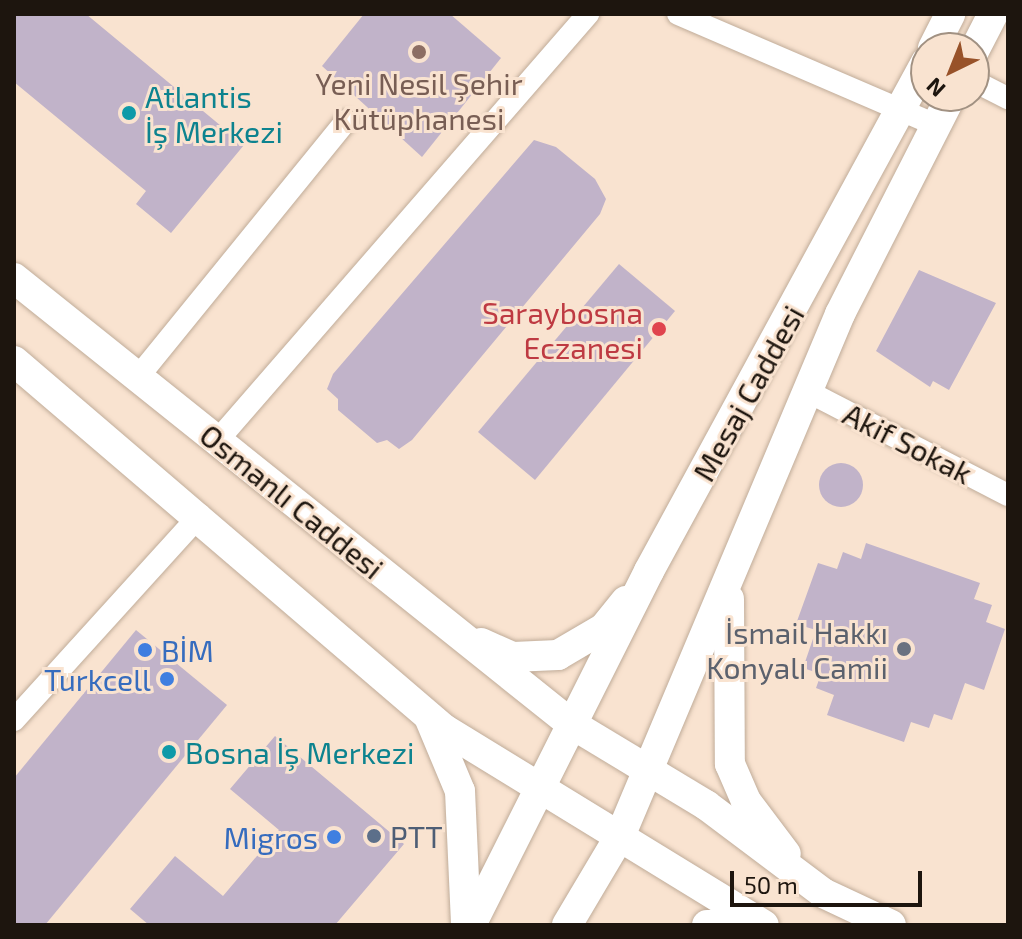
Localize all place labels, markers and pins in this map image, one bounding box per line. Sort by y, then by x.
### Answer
marker: Yeni Nesil Şehir Kütüphanesi [410,43,428,61]
place label: Yeni Nesil Şehir Kütüphanesi [315,65,523,136]
place label: Atlantis İş Merkezi [145,78,283,148]
marker: Atlantis İş Merkezi [120,104,138,122]
place label: Saraybosna Eczanesi [482,294,643,364]
marker: Saraybosna Eczanesi [650,320,668,338]
place label: İsmail Hakkı Konyalı Camii [706,614,888,684]
place label: BİM [161,632,214,668]
marker: İsmail Hakkı Konyalı Camii [895,640,913,658]
marker: BİM [136,641,154,659]
place label: Turkcell [44,661,151,697]
marker: Turkcell [158,670,176,688]
place label: Bosna İş Merkezi [185,734,414,770]
marker: Bosna İş Merkezi [160,743,178,761]
place label: PTT [390,818,443,854]
place label: Migros [224,819,318,855]
marker: PTT [365,827,383,845]
marker: Migros [325,828,343,846]

